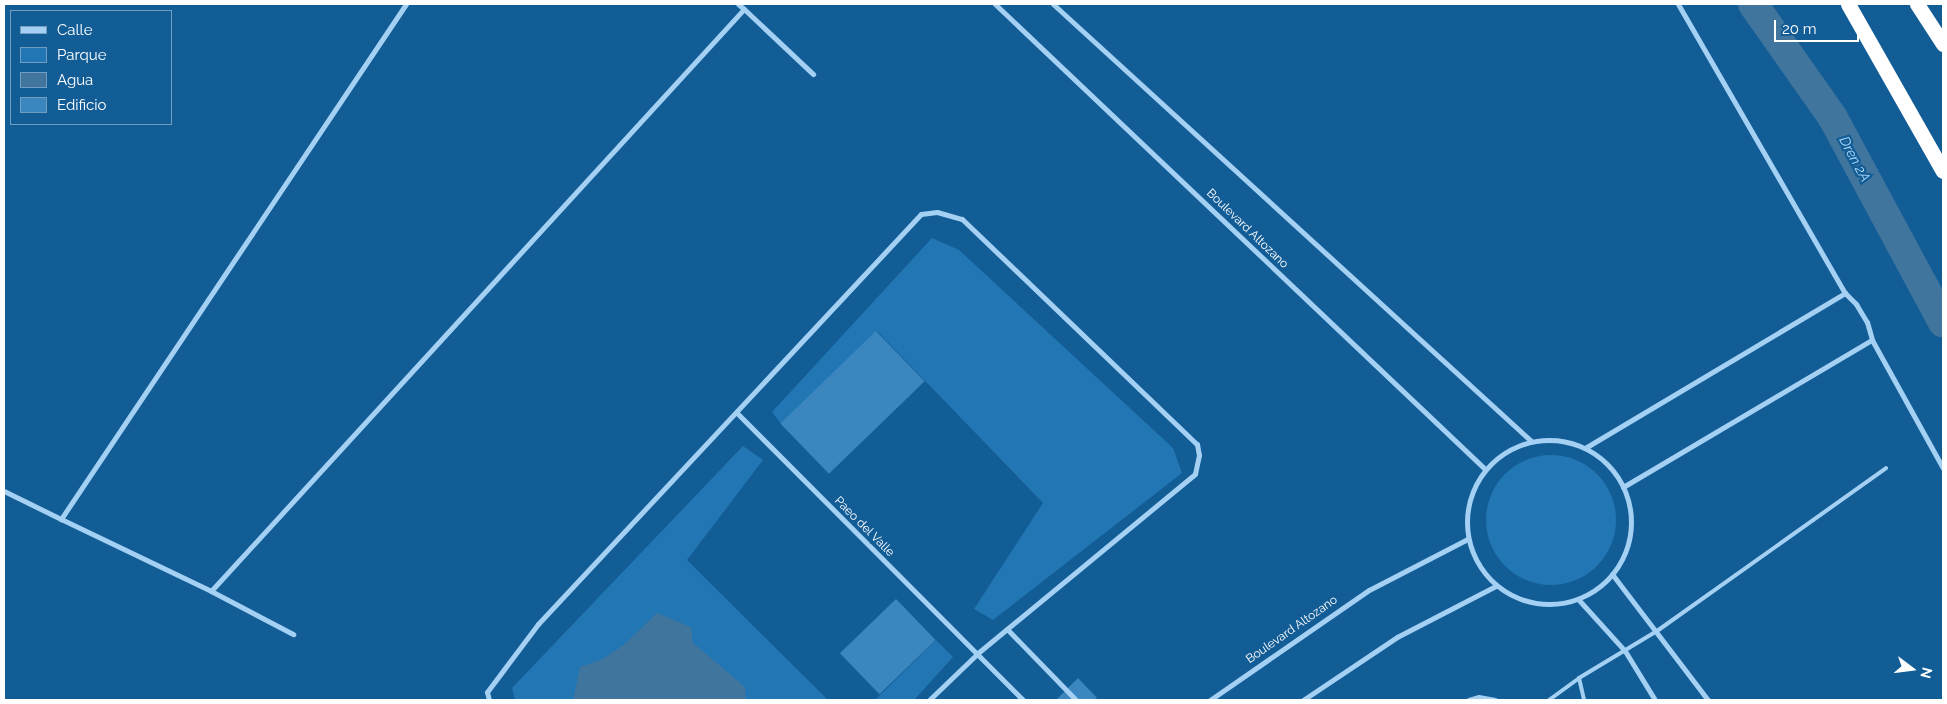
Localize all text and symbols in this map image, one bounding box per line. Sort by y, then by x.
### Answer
legend [10,10,172,125]
scale bar [1777,10,1862,42]
text: 20 m [1782,20,1817,38]
text: Calle [57,21,92,39]
text: Parque [57,46,106,64]
text: Agua [57,71,93,89]
text: Edificio [57,96,107,114]
water label: Dren 2A [1836,133,1874,185]
street label: Boulevard Altozano [1203,186,1291,272]
street label: Paeo del Valle [831,494,897,560]
street label: Boulevard Altozano [1243,593,1341,667]
north arrow [1887,644,1937,694]
text: N [1917,666,1936,680]

